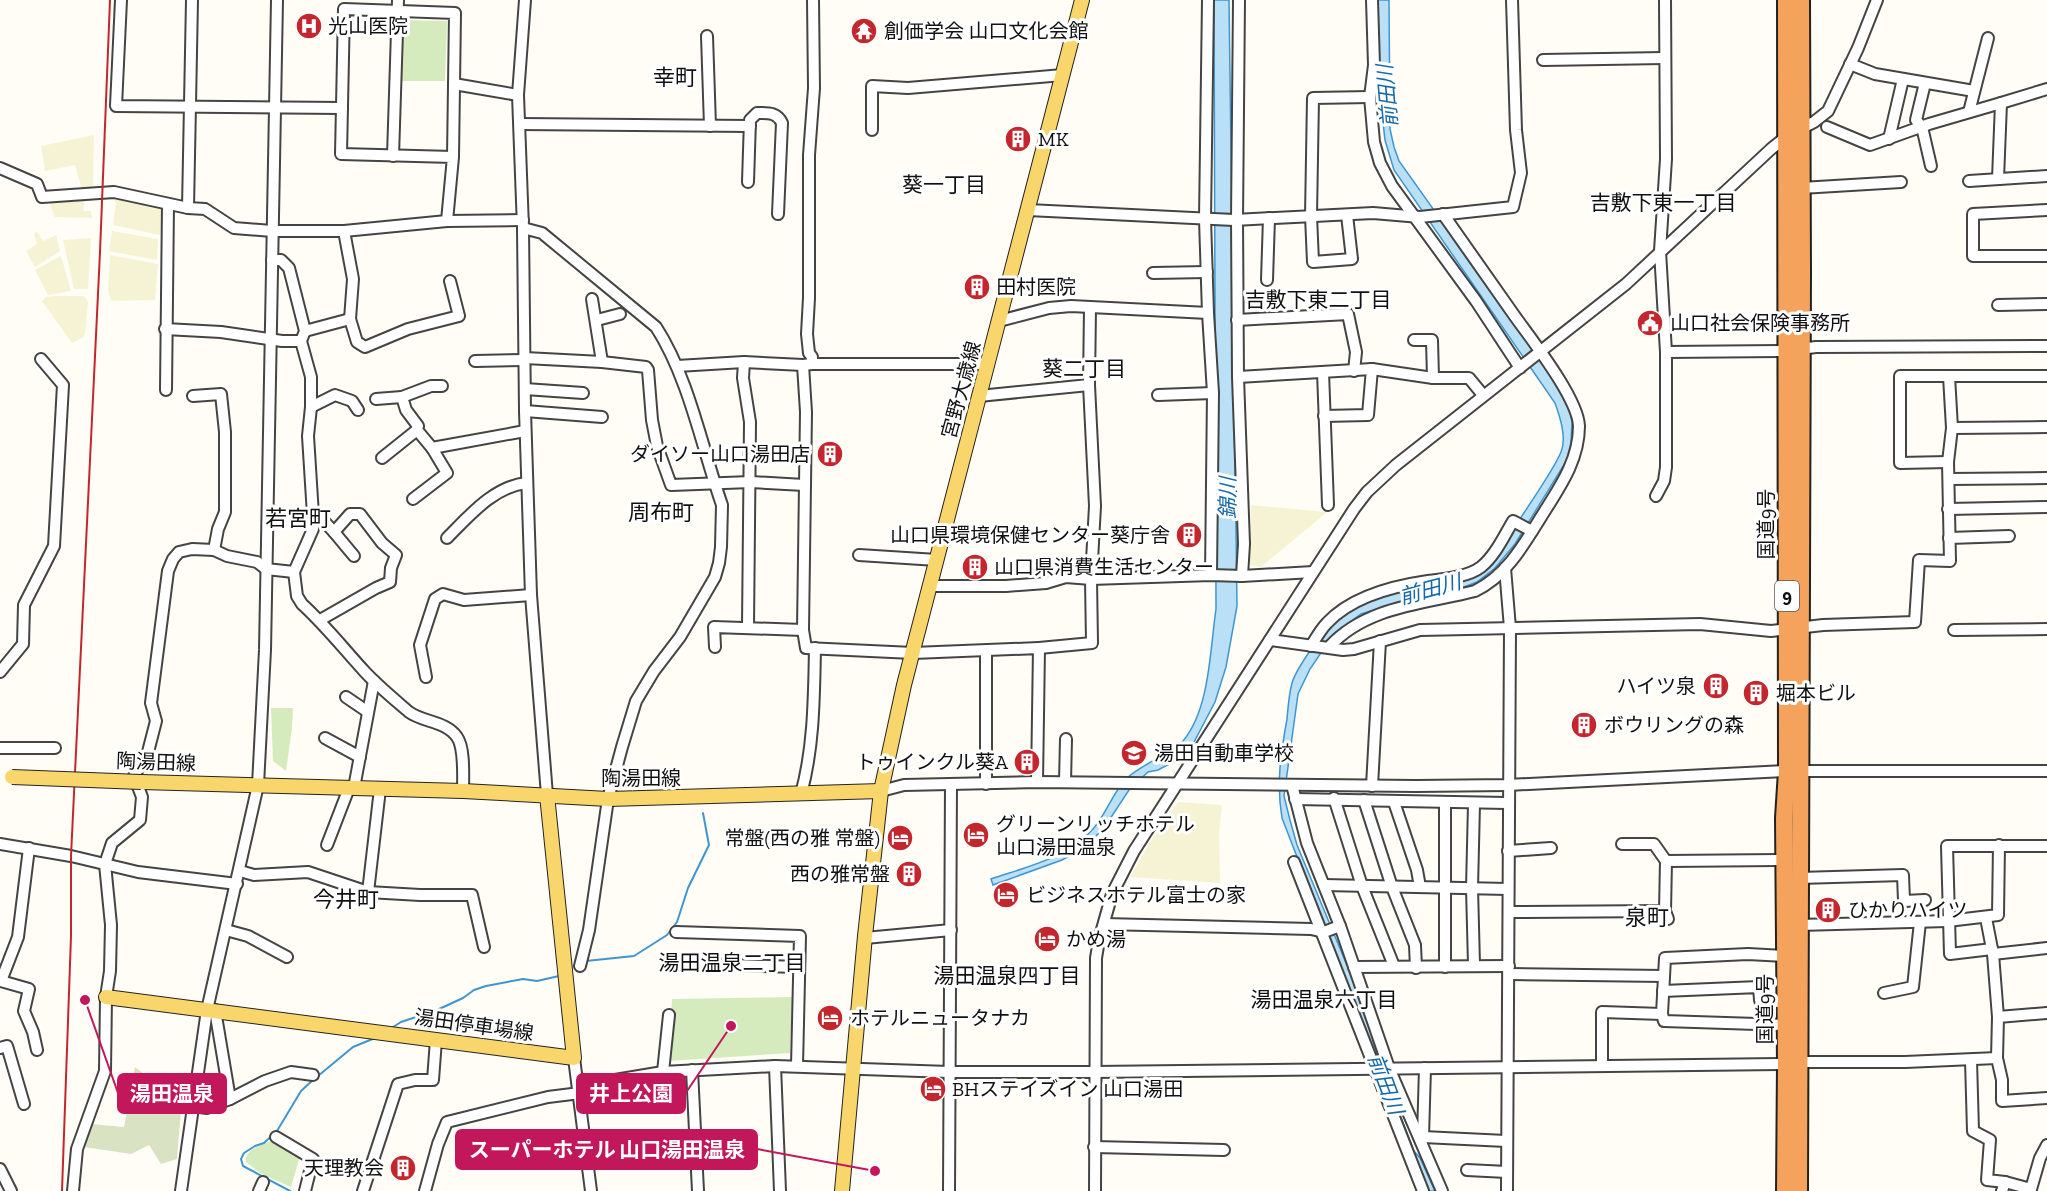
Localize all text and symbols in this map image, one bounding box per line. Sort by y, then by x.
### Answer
hospital icon: 光山医院 [294,11,324,41]
place label: 光山医院 [328,14,408,38]
temple icon: 創価学会 山口文化会館 [849,16,879,46]
place label: 創価学会 山口文化会館 [884,19,1089,43]
water label: 前田川 [1372,62,1402,128]
district label: 幸町 [653,64,697,91]
building icon: MK [1003,124,1033,154]
place label: MK [1038,127,1069,151]
district label: 葵一丁目 [902,172,986,197]
district label: 吉敷下東一丁目 [1590,190,1737,215]
building icon: 田村医院 [962,272,992,302]
place label: 田村医院 [996,275,1076,299]
district label: 吉敷下東二丁目 [1245,287,1392,312]
public building icon: 山口社会保険事務所 [1635,308,1665,338]
place label: 山口社会保険事務所 [1670,311,1850,335]
street label: 宮野大歳線 [936,339,986,441]
district label: 葵二丁目 [1042,356,1126,381]
building icon: ダイソー山口湯田店 [815,439,845,469]
place label: ダイソー山口湯田店 [630,442,810,466]
water label: 錦川 [1215,475,1240,519]
street label: 国道9号 [1754,489,1778,559]
district label: 周布町 [628,499,694,526]
district label: 若宮町 [265,505,331,532]
building icon: 山口県環境保健センター葵庁舎 [1174,520,1204,550]
place label: 山口県環境保健センター葵庁舎 [890,523,1170,547]
building icon: 山口県消費生活センター [960,552,990,582]
place label: 山口県消費生活センター [994,555,1214,579]
water label: 前田川 [1396,568,1466,609]
road number: 9 [1775,581,1799,611]
building icon: ハイツ泉 [1701,671,1731,701]
place label: ハイツ泉 [1616,674,1696,698]
building icon: 堀本ビル [1741,678,1771,708]
place label: 堀本ビル [1776,681,1856,705]
building icon: ボウリングの森 [1569,710,1599,740]
place label: ボウリングの森 [1604,713,1744,737]
school or university icon: 湯田自動車学校 [1119,738,1149,768]
place label: 湯田自動車学校 [1154,741,1294,765]
building icon: トゥインクル葵A [1012,747,1042,777]
street label: 陶湯田線 [116,749,196,775]
place label: トゥインクル葵A [856,750,1009,774]
street label: 陶湯田線 [601,766,681,790]
place label: グリーンリッチホテル 山口湯田温泉 [996,812,1195,859]
hotel icon: グリーンリッチホテル 山口湯田温泉 [961,820,991,850]
hotel icon: 常盤(西の雅 常盤) [885,823,915,853]
place label: 常盤(西の雅 常盤) [724,826,880,850]
building icon: 西の雅常盤 [894,859,924,889]
place label: 西の雅常盤 [790,862,890,886]
hotel icon: ビジネスホテル富士の家 [991,880,1021,910]
place label: ビジネスホテル富士の家 [1026,883,1246,907]
district label: 今井町 [313,886,379,913]
building icon: ひかりハイツ [1813,895,1843,925]
place label: ひかりハイツ [1848,898,1968,922]
district label: 泉町 [1625,904,1669,931]
hotel icon: かめ湯 [1032,924,1062,954]
place label: かめ湯 [1066,927,1126,951]
district label: 湯田温泉二丁目 [659,950,806,975]
district label: 湯田温泉四丁目 [934,963,1081,988]
street label: 国道9号 [1753,974,1777,1044]
district label: 湯田温泉六丁目 [1251,987,1398,1012]
hotel icon: ホテルニュータナカ [815,1003,845,1033]
street label: 湯田停車場線 [413,1005,535,1045]
place label: ホテルニュータナカ [850,1006,1030,1030]
water label: 前田川 [1363,1050,1410,1120]
callout: 湯田温泉 [118,1074,226,1113]
callout: 井上公園 [577,1074,685,1113]
hotel icon: BHステイズイン 山口湯田 [918,1074,948,1104]
place label: BHステイズイン 山口湯田 [952,1077,1183,1101]
text: 湯田温泉 [130,1081,214,1106]
text: 井上公園 [589,1081,673,1106]
callout: スーパーホテル 山口湯田温泉 [456,1130,757,1169]
text: スーパーホテル 山口湯田温泉 [469,1137,745,1162]
building icon: 天理教会 [388,1153,418,1183]
place label: 天理教会 [304,1156,384,1180]

